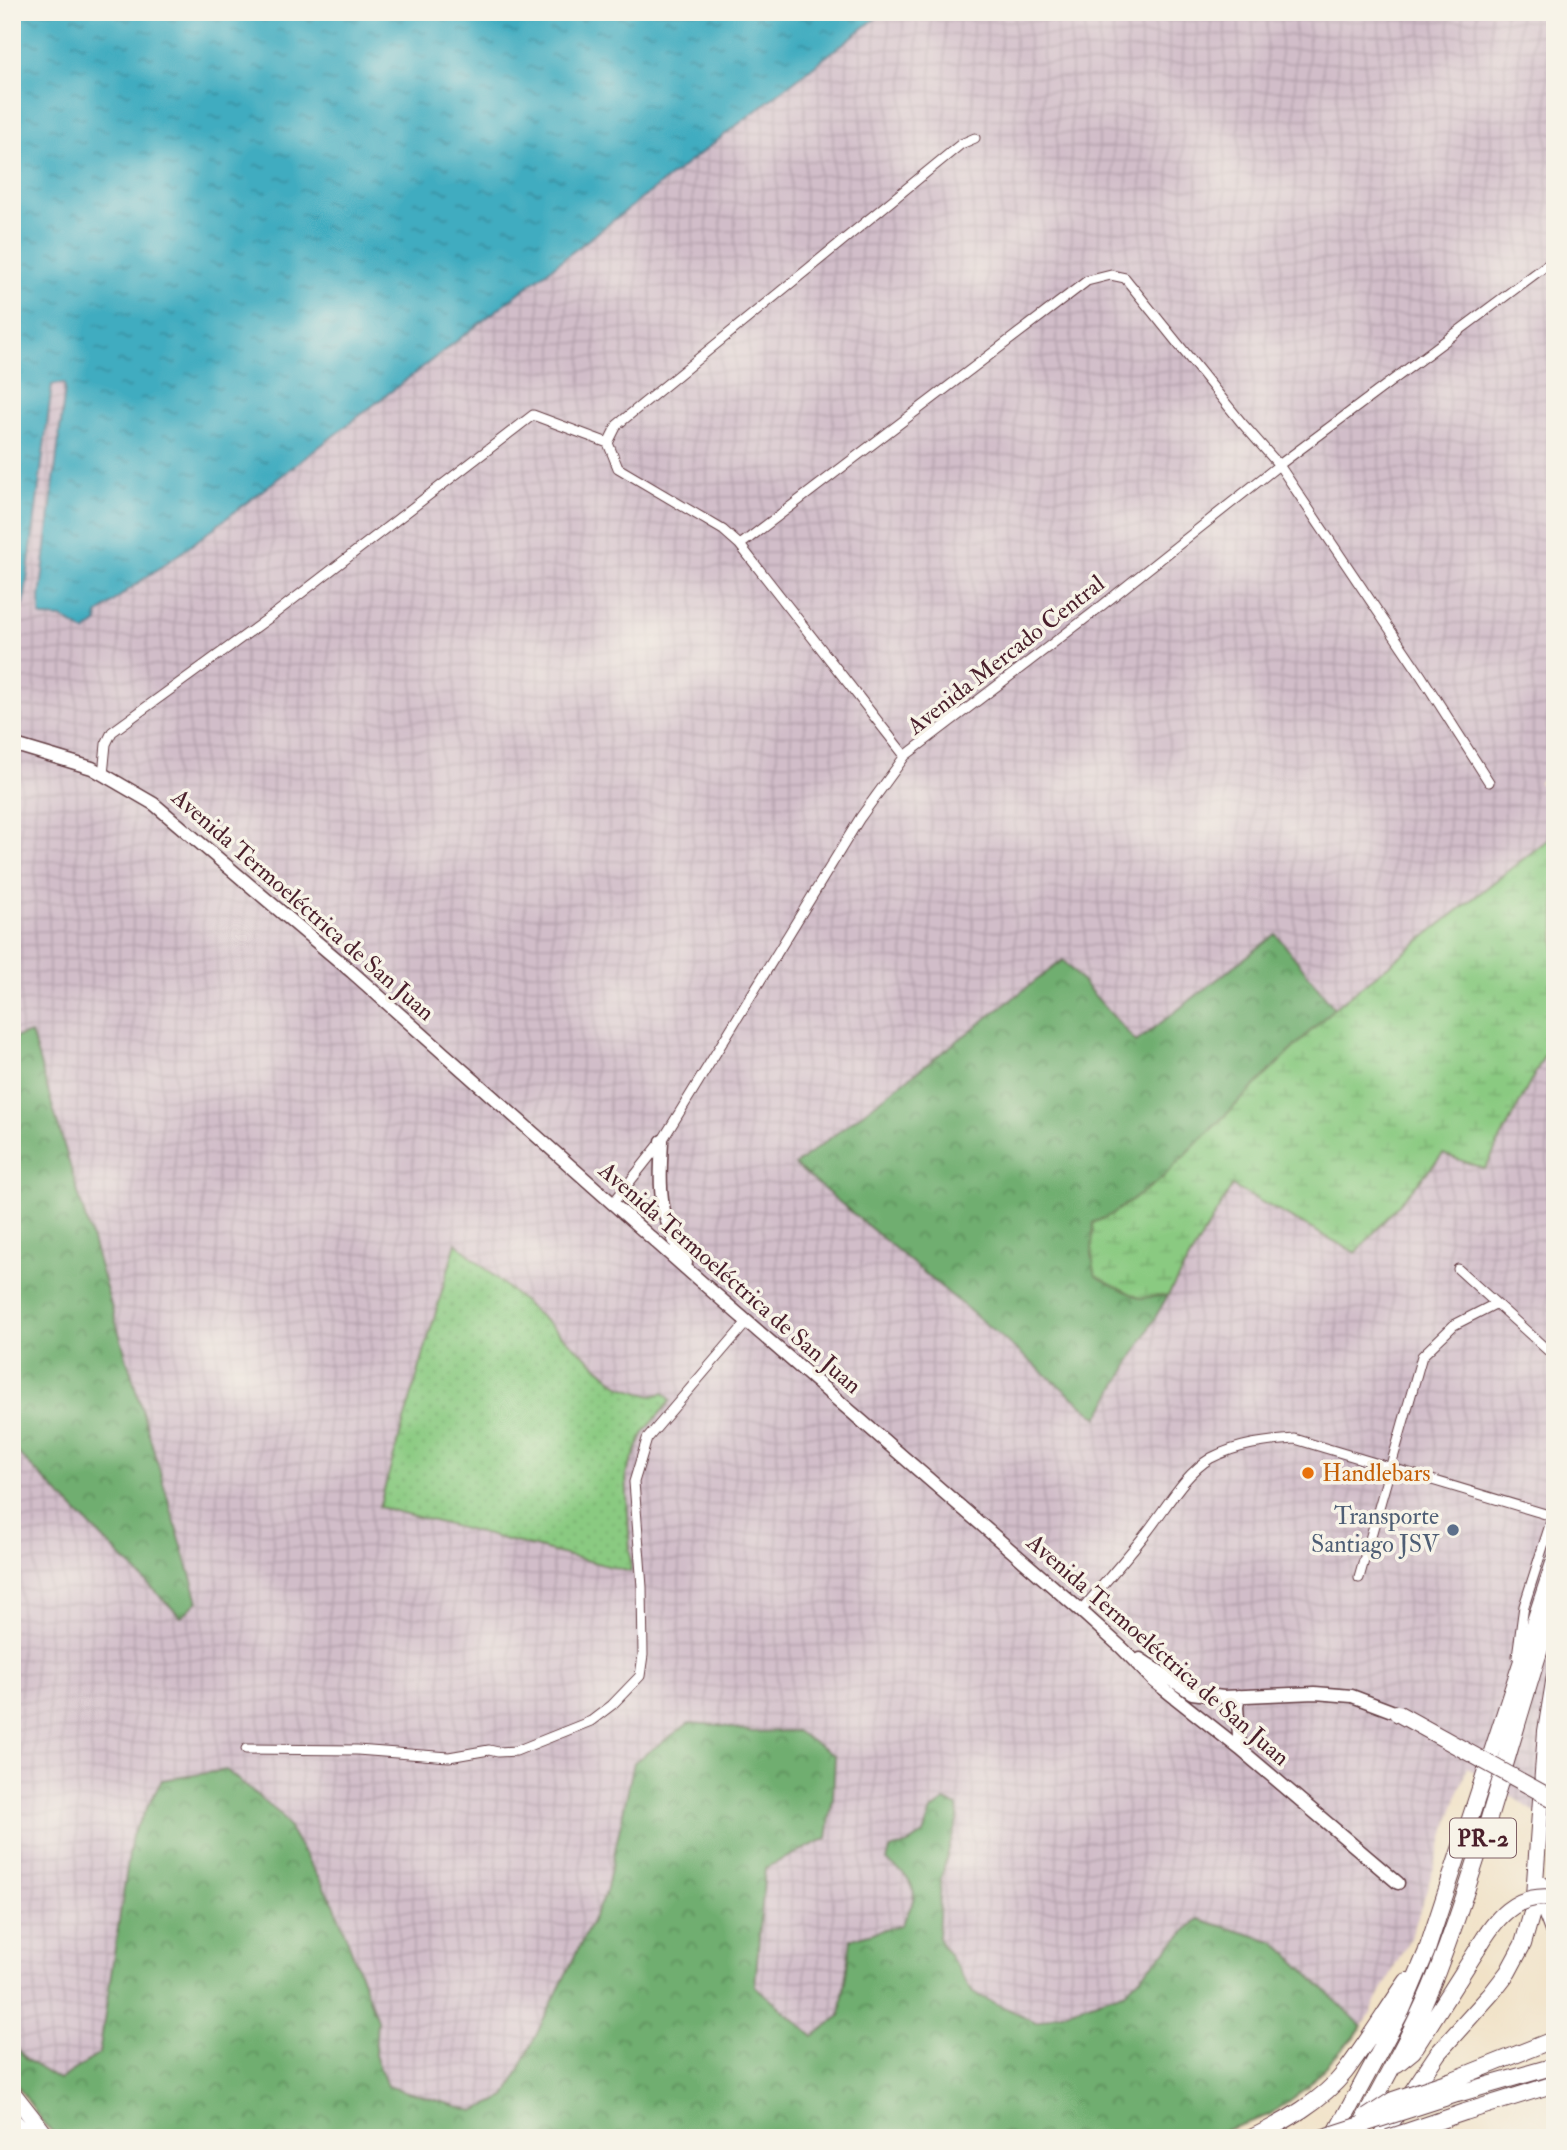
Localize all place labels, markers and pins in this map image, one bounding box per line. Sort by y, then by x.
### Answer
place label: Handlebars [1322,1458,1431,1489]
marker: Handlebars [1300,1465,1316,1481]
place label: Transporte Santiago JSV [1311,1501,1440,1560]
marker: Transporte Santiago JSV [1445,1522,1461,1538]

